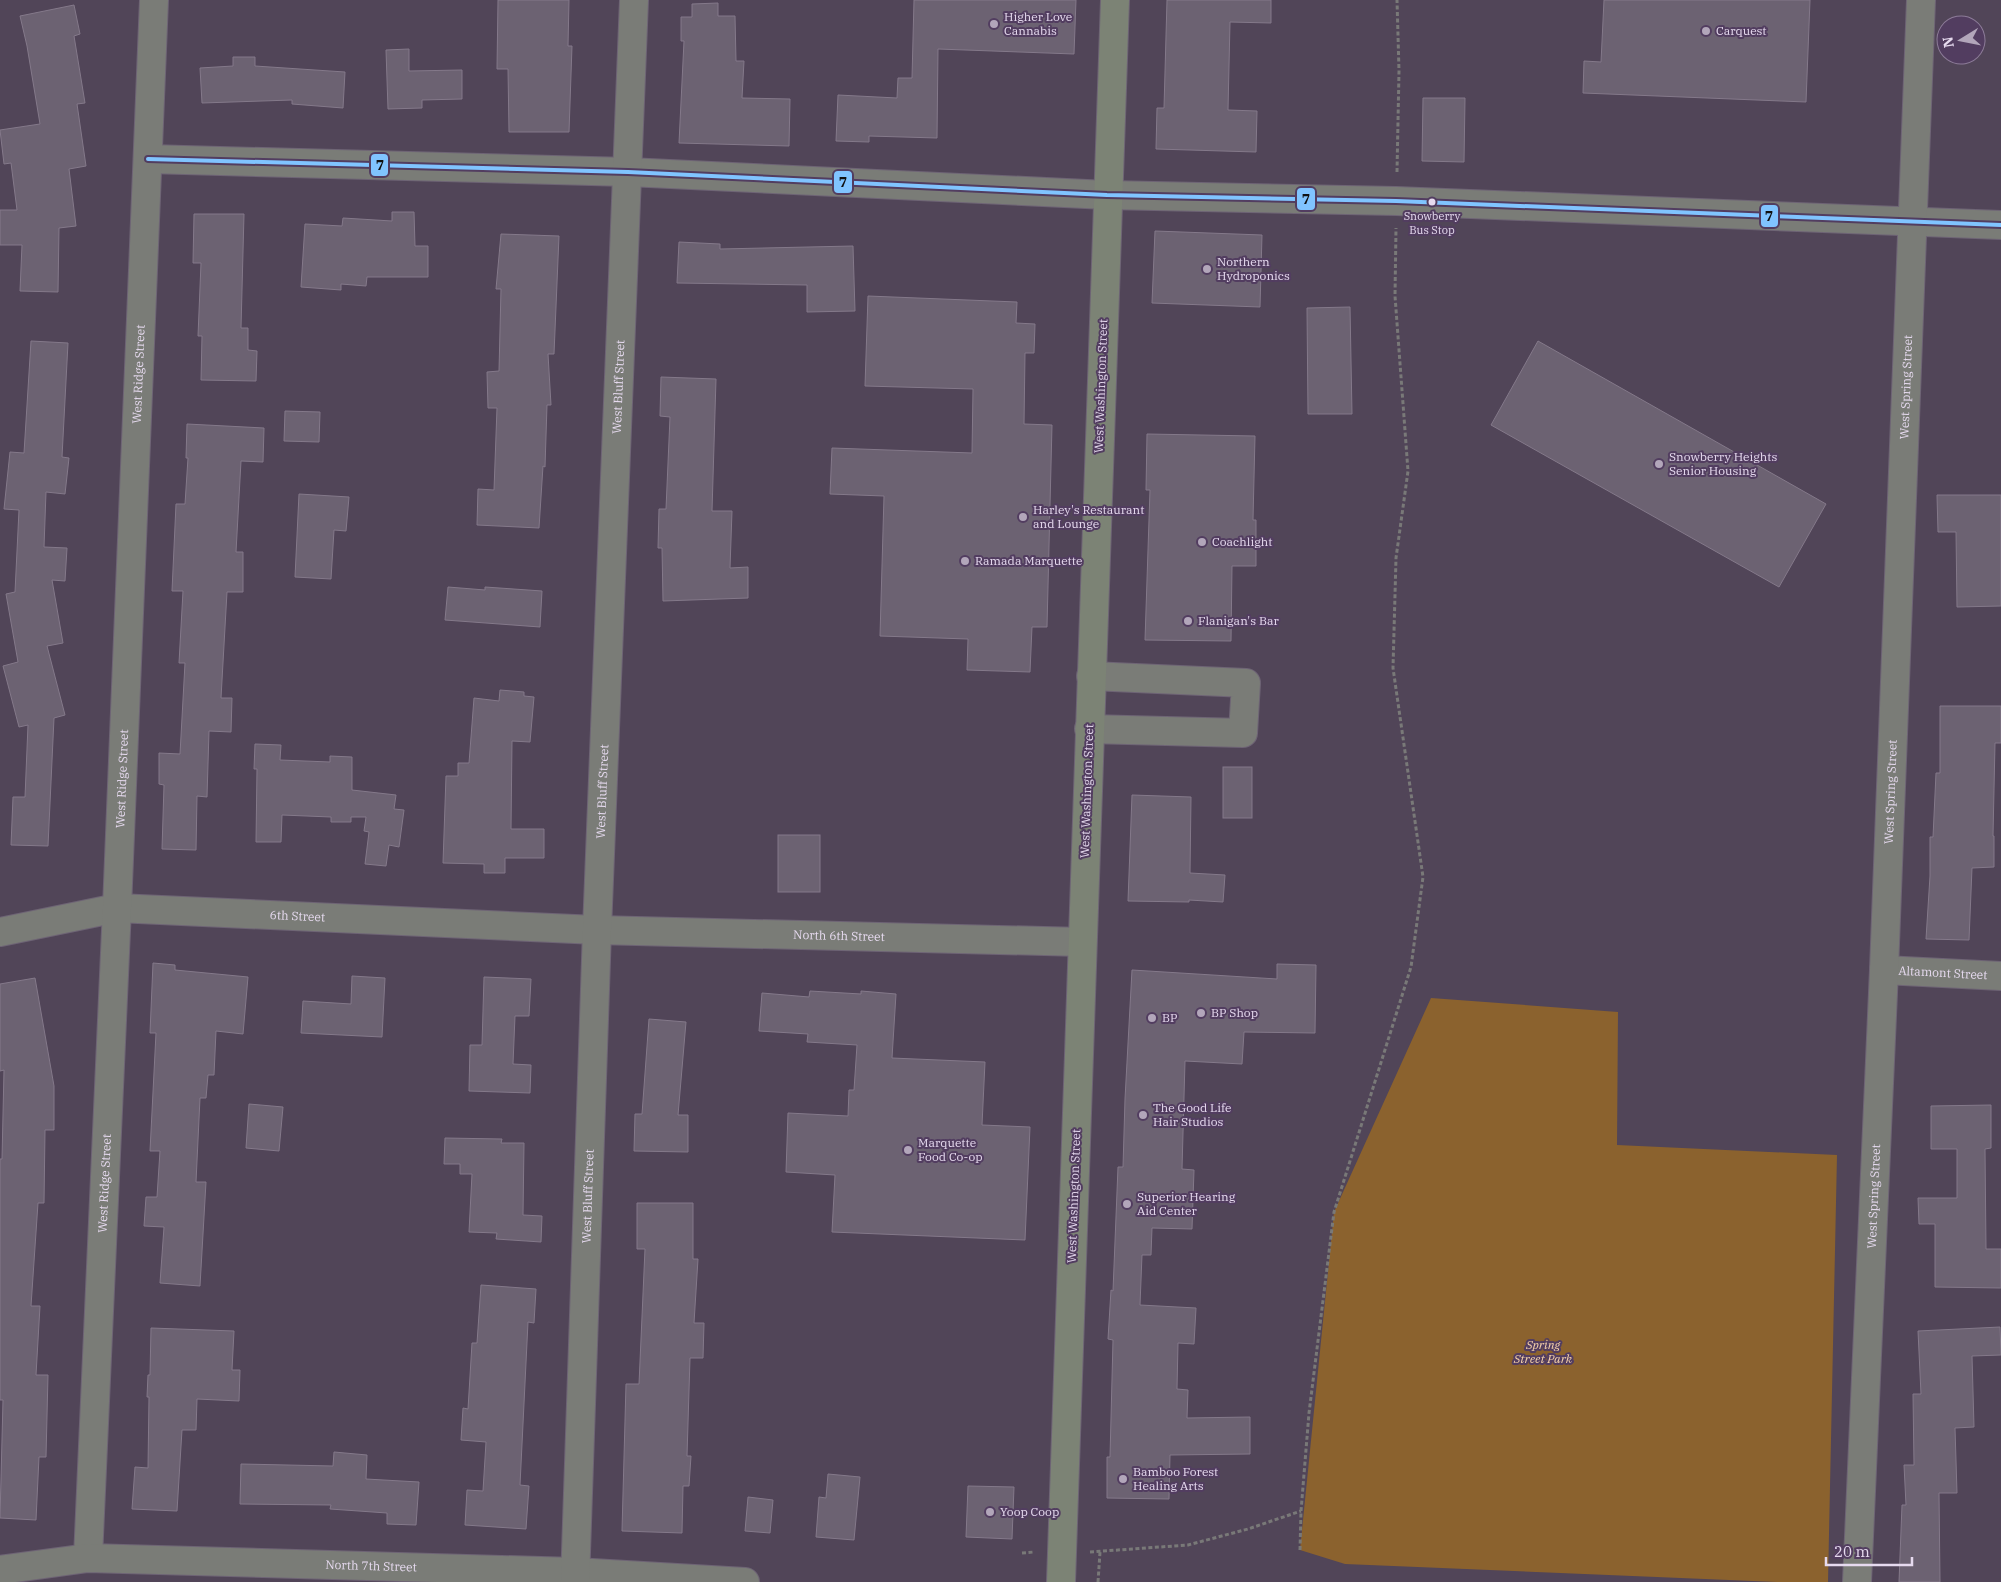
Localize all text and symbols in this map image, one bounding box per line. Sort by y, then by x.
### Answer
place label: Higher Love Cannabis [1004,9,1072,38]
north arrow [1936,15,1986,65]
marker: Higher Love Cannabis [988,18,1000,30]
place label: Carquest [1716,23,1767,38]
marker: Carquest [1700,25,1712,37]
text: N [1938,35,1958,49]
line badge: 7 [370,153,389,177]
text: 7 [376,156,384,174]
line badge: 7 [833,170,853,194]
text: 7 [839,173,847,191]
line badge: 7 [1296,187,1316,211]
text: 7 [1302,190,1310,208]
marker: Snowberry Bus Stop [1427,197,1437,207]
line badge: 7 [1760,204,1779,228]
text: 7 [1765,207,1773,225]
place label: Snowberry Bus Stop [1404,209,1460,237]
place label: Northern Hydroponics [1217,254,1290,283]
marker: Northern Hydroponics [1201,263,1213,275]
street label: West Washington Street [1091,319,1110,453]
street label: West Ridge Street [129,324,148,424]
street label: West Spring Street [1896,334,1915,440]
street label: West Bluff Street [609,339,627,434]
place label: Snowberry Heights Senior Housing [1669,449,1778,478]
marker: Snowberry Heights Senior Housing [1653,458,1665,470]
place label: Harley's Restaurant and Lounge [1033,502,1144,531]
marker: Harley's Restaurant and Lounge [1017,511,1029,523]
place label: Coachlight [1212,534,1272,549]
marker: Coachlight [1196,536,1208,548]
place label: Ramada Marquette [975,553,1082,568]
marker: Ramada Marquette [959,555,971,567]
place label: Flanigan's Bar [1198,613,1279,628]
marker: Flanigan's Bar [1182,615,1194,627]
street label: West Washington Street [1077,724,1096,858]
street label: West Ridge Street [112,729,131,828]
street label: West Spring Street [1881,739,1900,844]
street label: West Bluff Street [593,744,611,839]
street label: 6th Street [269,907,325,925]
street label: North 6th Street [793,927,885,944]
street label: Altamont Street [1898,963,1988,982]
place label: BP Shop [1211,1005,1258,1020]
marker: BP Shop [1195,1007,1207,1019]
place label: BP [1162,1010,1178,1025]
marker: BP [1146,1012,1158,1024]
place label: The Good Life Hair Studios [1153,1100,1231,1129]
marker: The Good Life Hair Studios [1137,1109,1149,1121]
street label: West Washington Street [1064,1129,1083,1263]
street label: West Ridge Street [95,1134,114,1233]
place label: Marquette Food Co-op [918,1135,983,1164]
marker: Marquette Food Co-op [902,1144,914,1156]
street label: West Spring Street [1864,1144,1883,1249]
street label: West Bluff Street [578,1149,597,1244]
place label: Superior Hearing Aid Center [1137,1189,1236,1218]
marker: Superior Hearing Aid Center [1121,1198,1133,1210]
park label: Spring Street Park [1513,1337,1573,1366]
place label: Bamboo Forest Healing Arts [1133,1464,1218,1493]
marker: Bamboo Forest Healing Arts [1117,1473,1129,1485]
place label: Yoop Coop [1000,1504,1059,1519]
marker: Yoop Coop [984,1506,996,1518]
scale bar [1826,1534,1912,1566]
text: 20 m [1834,1542,1870,1561]
street label: North 7th Street [325,1557,417,1574]

